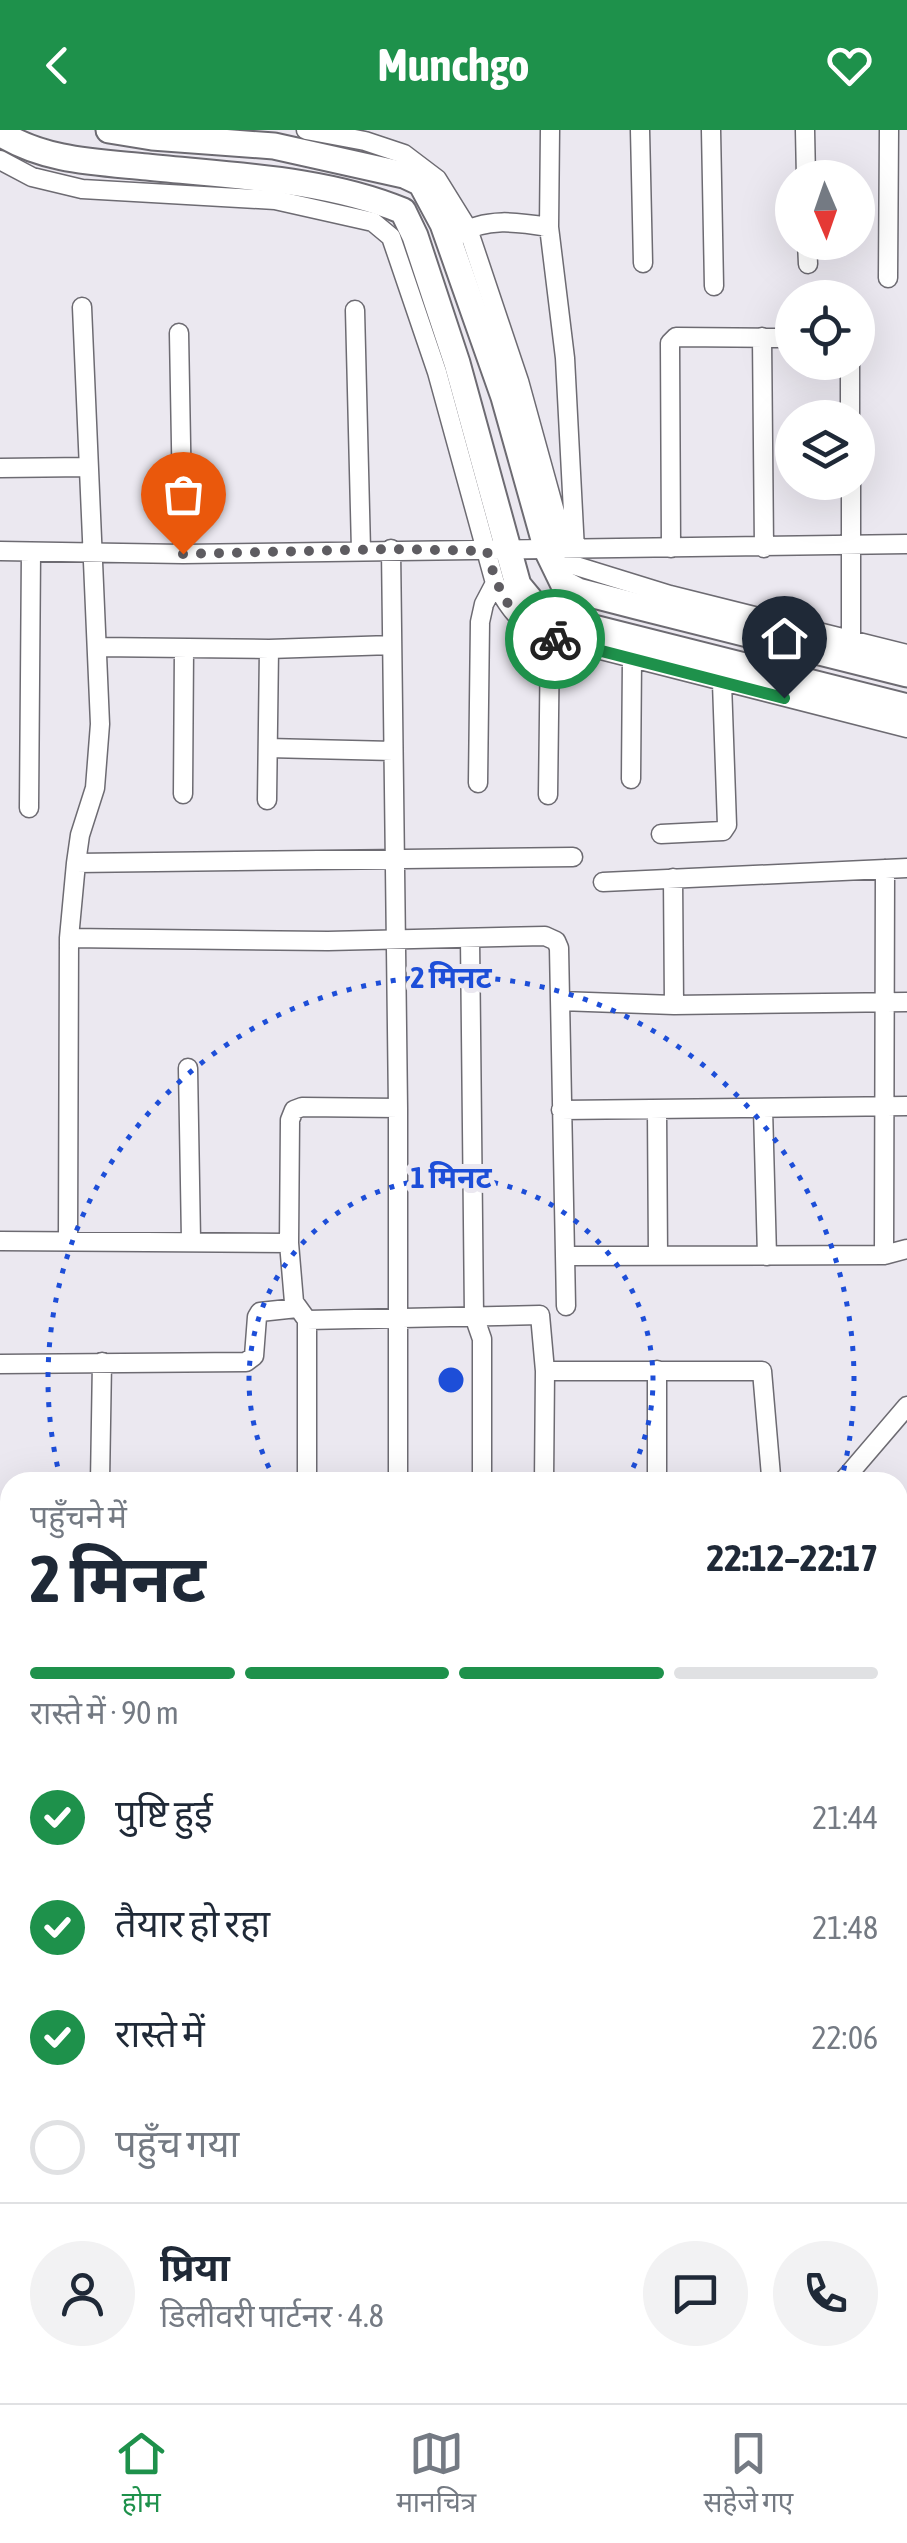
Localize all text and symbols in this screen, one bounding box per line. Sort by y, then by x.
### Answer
icon: back [30,38,85,93]
icon: heart [822,38,877,93]
text: Munchgo [378,39,529,91]
north arrow [775,160,875,260]
map controls [775,160,875,500]
button: locate [775,280,875,380]
button: layers [775,400,875,500]
pin [141,452,226,555]
icon: bag [156,467,211,522]
courier [505,589,605,689]
pin [742,596,827,699]
icon: home [757,611,812,666]
icon: bike [528,612,583,667]
text: 2 मिनट [410,960,492,994]
text: 1 मिनट [410,1160,492,1194]
centre of rings [433,1362,469,1398]
text: पहुँचने में [30,1498,127,1535]
text: 22:12–22:17 [706,1536,878,1579]
text: 2 मिनट [30,1541,206,1616]
text: रास्ते में · 90 m [30,1694,179,1731]
icon: check [30,1790,85,1845]
text: पुष्टि हुई [115,1792,213,1835]
text: 21:44 [812,1799,878,1836]
icon: check [30,1900,85,1955]
text: तैयार हो रहा [115,1902,270,1945]
text: 21:48 [812,1909,878,1946]
icon: check [30,2010,85,2065]
text: रास्ते में [115,2012,205,2055]
text: 22:06 [812,2019,878,2056]
text: पहुँच गया [115,2122,239,2165]
button: person [30,2241,135,2346]
button: chat [643,2241,748,2346]
button: phone [773,2241,878,2346]
text: प्रिया [160,2246,230,2289]
text: डिलीवरी पार्टनर · 4.8 [160,2297,384,2334]
tab: होम [114,2426,169,2523]
tab: मानचित्र [396,2426,476,2523]
tab: सहेजे गए [704,2426,793,2523]

